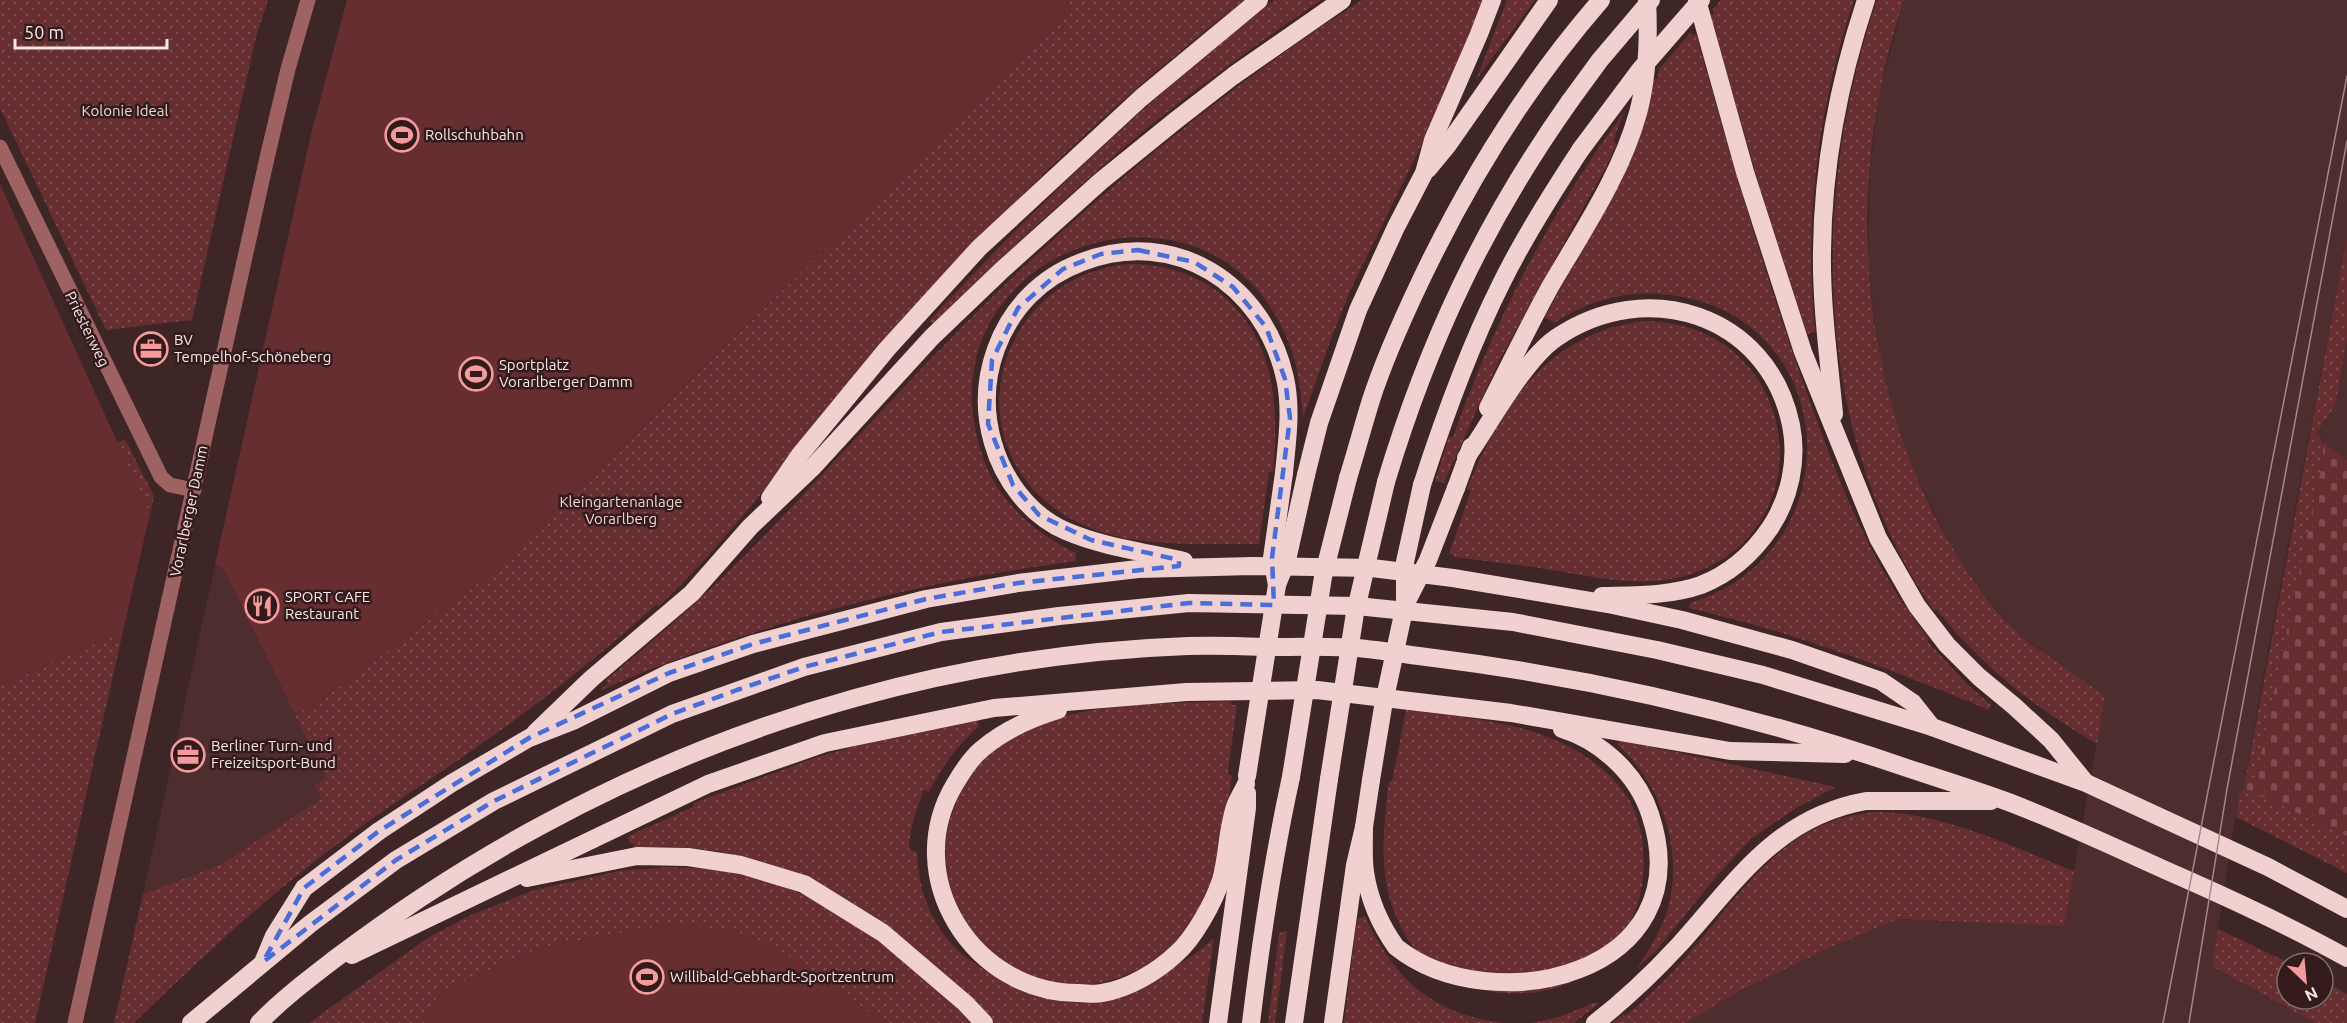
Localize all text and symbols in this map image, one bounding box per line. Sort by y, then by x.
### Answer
scale bar [15,12,166,50]
text: 50 m [24,22,64,42]
park label: Kolonie Ideal [82,102,169,119]
sports icon: Rollschuhbahn [384,117,420,153]
place label: Rollschuhbahn [425,126,524,143]
street label: Priesterweg [62,288,113,369]
office icon: BV Tempelhof-Schöneberg [133,331,169,367]
place label: BV Tempelhof-Schöneberg [174,331,331,365]
sports icon: Sportplatz Vorarlberger Damm [458,356,494,392]
place label: Sportplatz Vorarlberger Damm [499,356,633,390]
street label: Vorarlberger Damm [166,444,211,578]
park label: Kleingartenanlage Vorarlberg [559,493,683,527]
restaurant icon: SPORT CAFE Restaurant [244,588,280,624]
place label: SPORT CAFE Restaurant [285,588,370,622]
office icon: Berliner Turn- und Freizeitsport-Bund [170,737,206,773]
place label: Berliner Turn- und Freizeitsport-Bund [211,737,336,771]
north arrow [2275,951,2335,1011]
sports icon: Willibald-Gebhardt-Sportzentrum [629,959,665,995]
place label: Willibald-Gebhardt-Sportzentrum [670,968,894,985]
text: N [2302,984,2321,1005]

